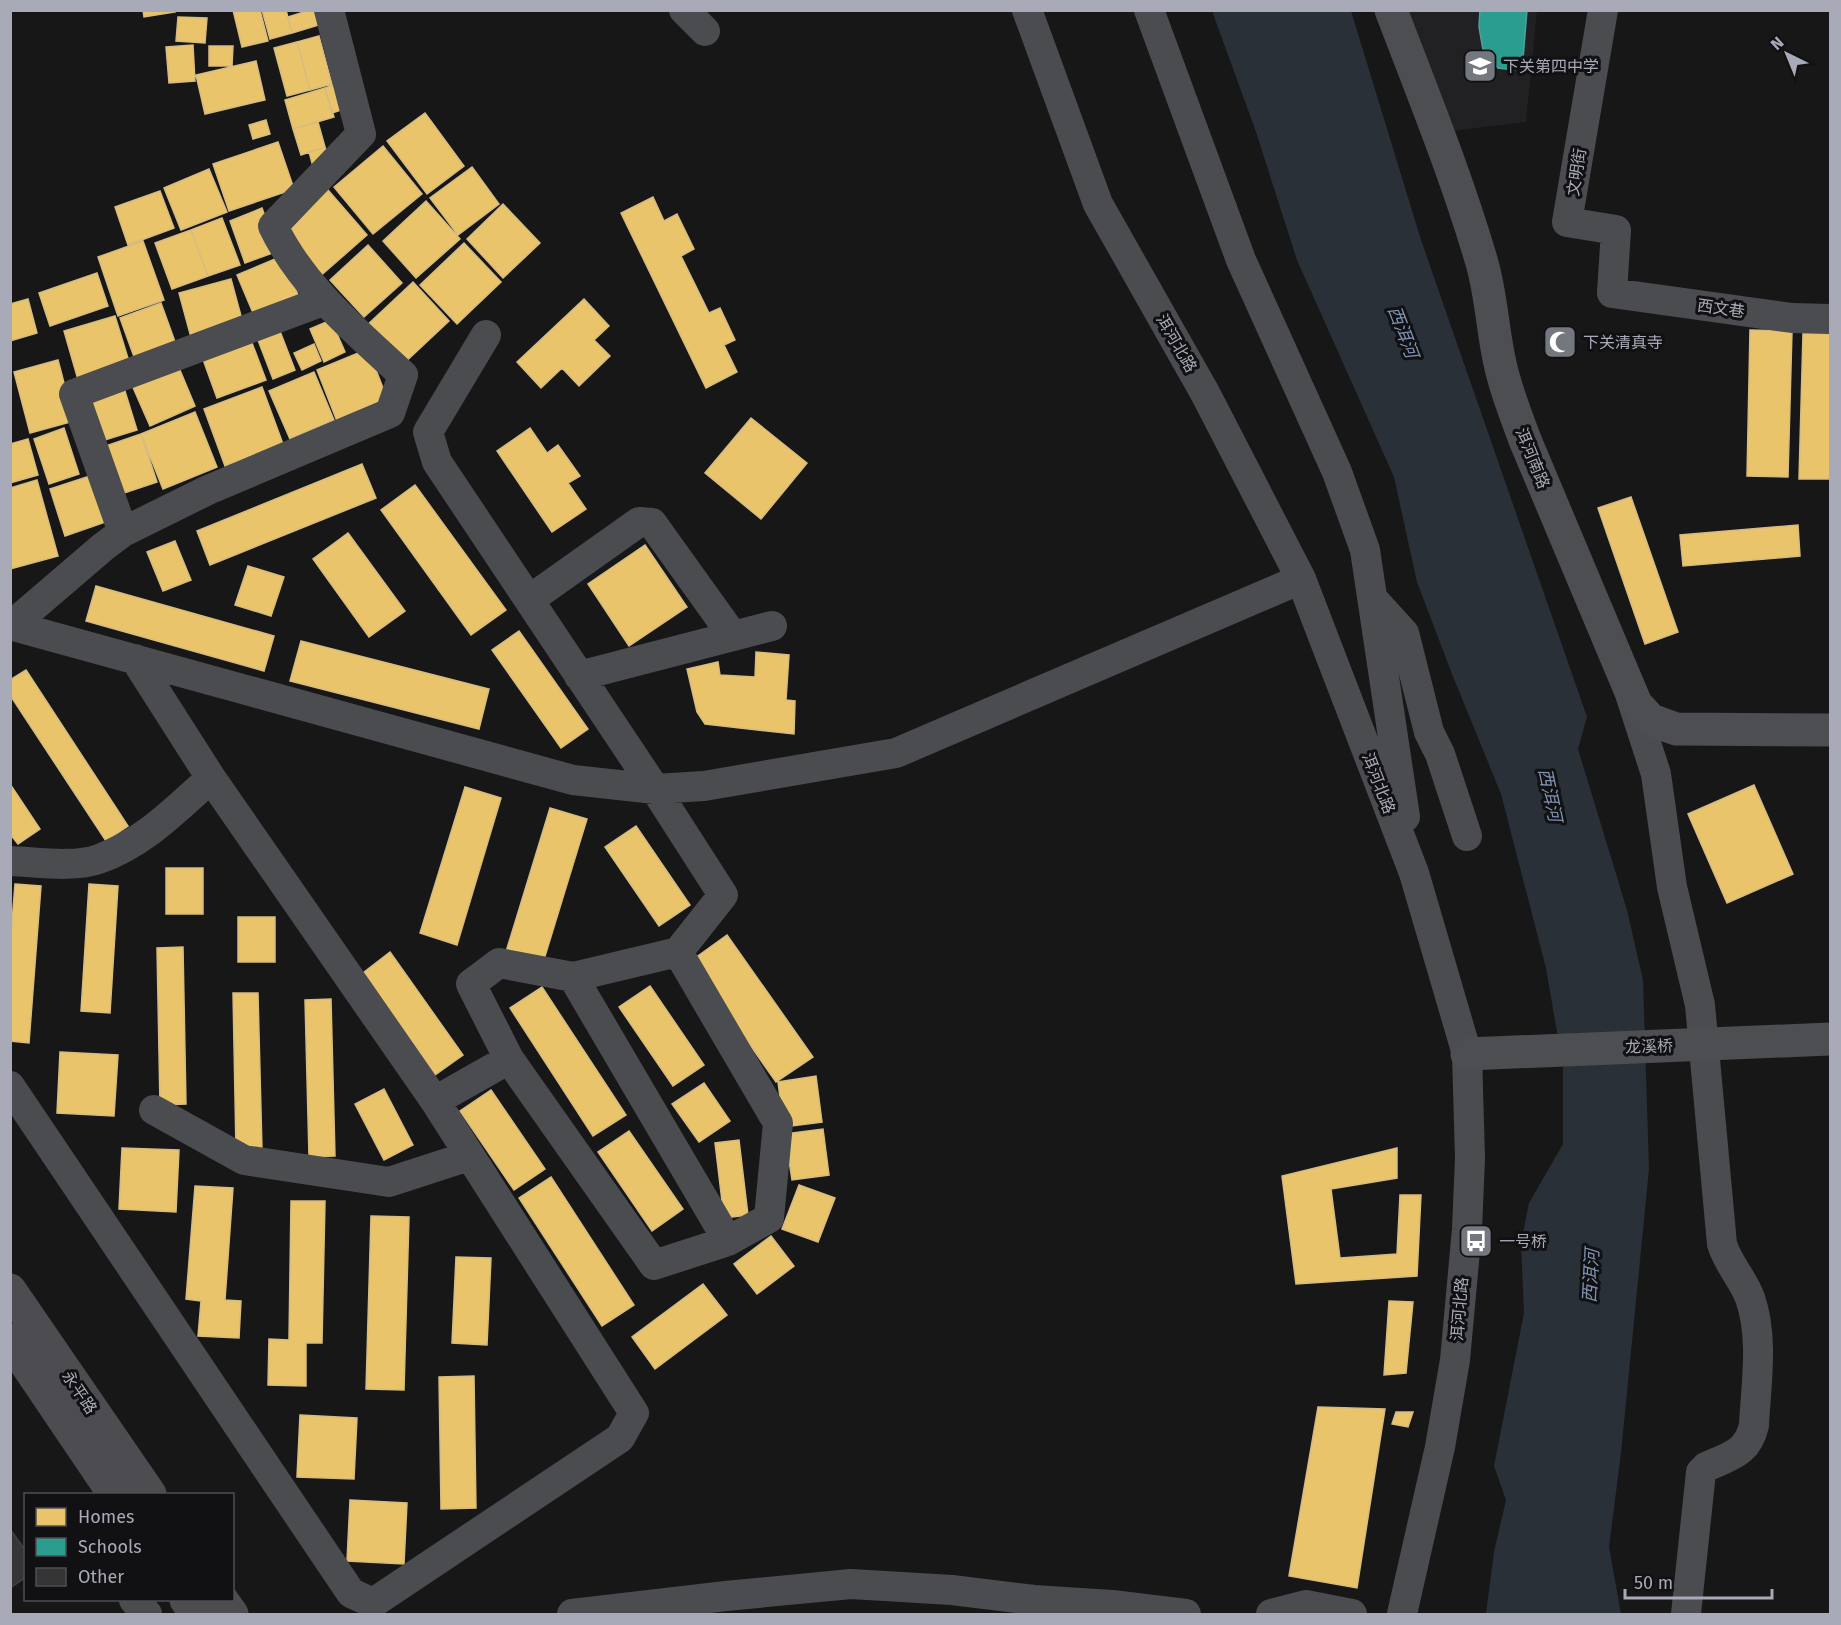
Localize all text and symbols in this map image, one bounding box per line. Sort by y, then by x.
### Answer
north arrow [1757,24,1817,84]
text: N [1767,33,1787,54]
school or university icon: 下关第四中学 [1462,48,1498,84]
place label: 下关第四中学 [1503,57,1599,76]
street label: 文明街 [1563,147,1590,197]
street label: 西文巷 [1696,296,1746,321]
water label: 西洱河 [1383,303,1424,364]
street label: 洱河北路 [1152,311,1201,376]
mosque icon: 下关清真寺 [1542,324,1578,360]
place label: 下关清真寺 [1583,333,1663,352]
street label: 洱河南路 [1512,425,1553,491]
street label: 洱河北路 [1358,750,1399,816]
water label: 西洱河 [1534,766,1567,827]
street label: 龙溪桥 [1625,1036,1673,1057]
bus stop icon: 一号桥 [1458,1223,1494,1259]
place label: 一号桥 [1499,1232,1547,1251]
water label: 西洱河 [1579,1245,1604,1304]
street label: 洱河北路 [1447,1276,1472,1342]
street label: 永平路 [58,1367,101,1417]
legend [24,1493,234,1601]
text: Homes [78,1506,134,1528]
text: Schools [78,1536,142,1558]
scale bar [1625,1562,1772,1600]
text: Other [78,1566,124,1588]
text: 50 m [1634,1572,1673,1594]

